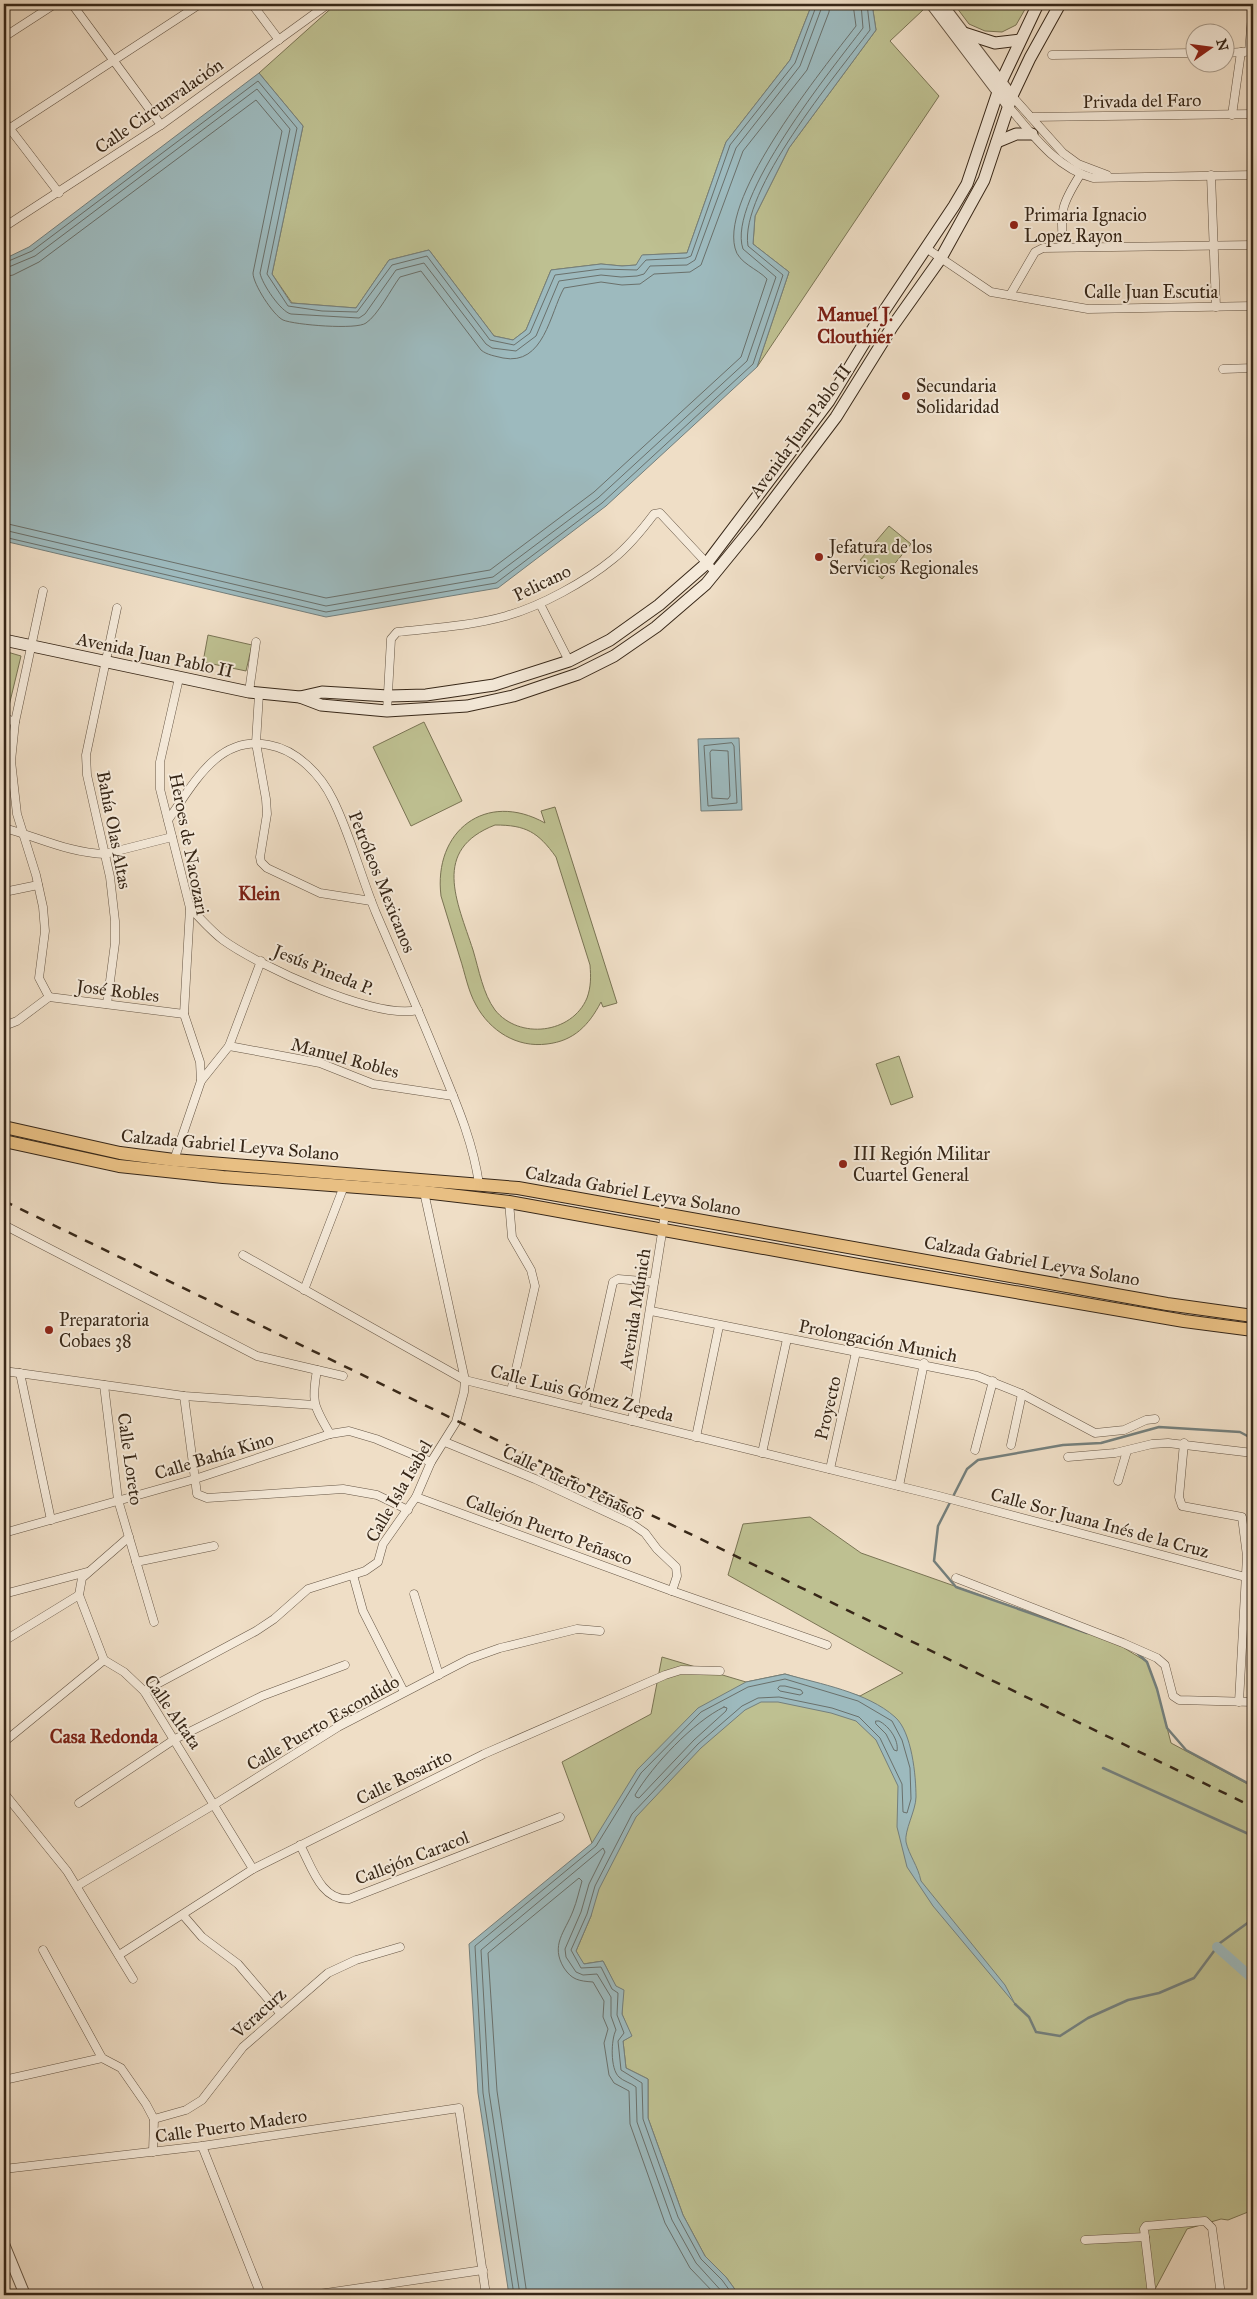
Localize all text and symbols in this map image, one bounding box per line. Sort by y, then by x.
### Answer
north arrow [1184,22,1234,72]
text: N [1212,37,1232,53]
street label: Calle Circunvalación [91,53,228,158]
street label: Privada del Faro [1083,89,1201,113]
place label: Primaria Ignacio Lopez Rayon [1024,204,1147,247]
marker: Primaria Ignacio Lopez Rayon [1008,219,1020,231]
street label: Calle Juan Escutia [1084,281,1218,304]
district label: Manuel J. Clouthier [817,303,894,348]
street label: Avenida Juan Pablo II [744,360,857,503]
place label: Secundaria Solidaridad [916,375,999,418]
marker: Secundaria Solidaridad [900,390,912,402]
place label: Jefatura de los Servicios Regionales [827,536,978,580]
marker: Jefatura de los Servicios Regionales [813,551,825,563]
street label: Pelicano [510,560,574,606]
street label: Avenida Juan Pablo II [73,627,236,683]
street label: Bahía Olas Altas [92,769,136,891]
street label: Heroes de Nacozari [164,771,214,917]
street label: Petróleos Mexicanos [344,808,420,956]
district label: Klein [238,882,281,905]
street label: Jesús Pineda P. [268,939,378,1001]
street label: José Robles [73,975,161,1008]
street label: Manuel Robles [289,1033,401,1083]
street label: Calzada Gabriel Leyva Solano [120,1125,340,1165]
place label: III Región Militar Cuartel General [853,1143,990,1186]
marker: III Región Militar Cuartel General [837,1158,849,1170]
street label: Calzada Gabriel Leyva Solano [523,1161,743,1221]
street label: Calzada Gabriel Leyva Solano [922,1231,1142,1291]
street label: Avenida Múnich [614,1247,655,1372]
place label: Preparatoria Cobaes 38 [59,1309,150,1352]
street label: Prolongación Munich [797,1315,959,1368]
marker: Preparatoria Cobaes 38 [43,1324,55,1336]
street label: Calle Luis Gómez Zepeda [488,1360,676,1427]
street label: Proyecto [810,1374,846,1442]
street label: Calle Loreto [113,1411,147,1507]
street label: Calle Bahía Kino [152,1427,276,1485]
street label: Calle Isla Isabel [361,1436,437,1546]
street label: Calle Puerto Peñasco [499,1441,647,1525]
street label: Calle Sor Juana Inés de la Cruz [988,1483,1212,1564]
street label: Callejón Puerto Peñasco [463,1490,635,1570]
street label: Calle Puerto Escondido [243,1670,403,1776]
street label: Calle Altata [139,1671,207,1754]
district label: Casa Redonda [50,1725,159,1748]
street label: Calle Rosarito [352,1744,456,1810]
street label: Callejón Caracol [352,1826,472,1890]
street label: Veracurz [227,1983,291,2044]
street label: Calle Puerto Madero [154,2104,308,2148]

